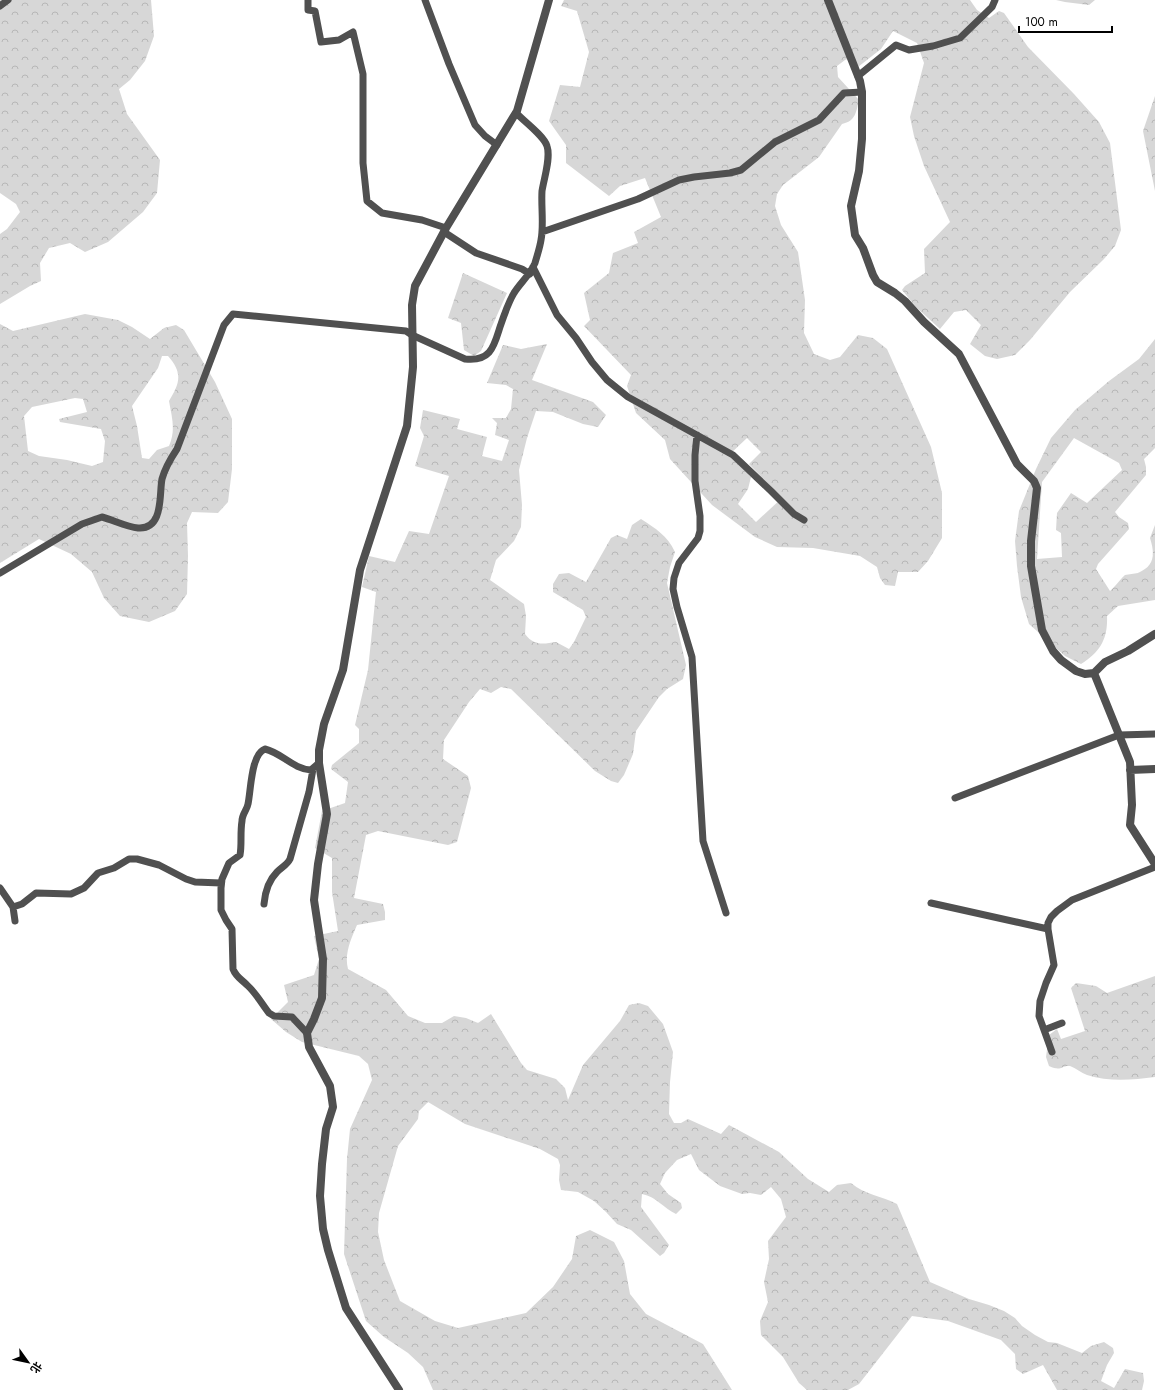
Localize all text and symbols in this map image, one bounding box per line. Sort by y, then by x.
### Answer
scale bar [1019,8,1112,34]
text: 100 m [1025,13,1058,31]
north arrow [8,1342,48,1382]
text: 北 [27,1358,46,1376]

